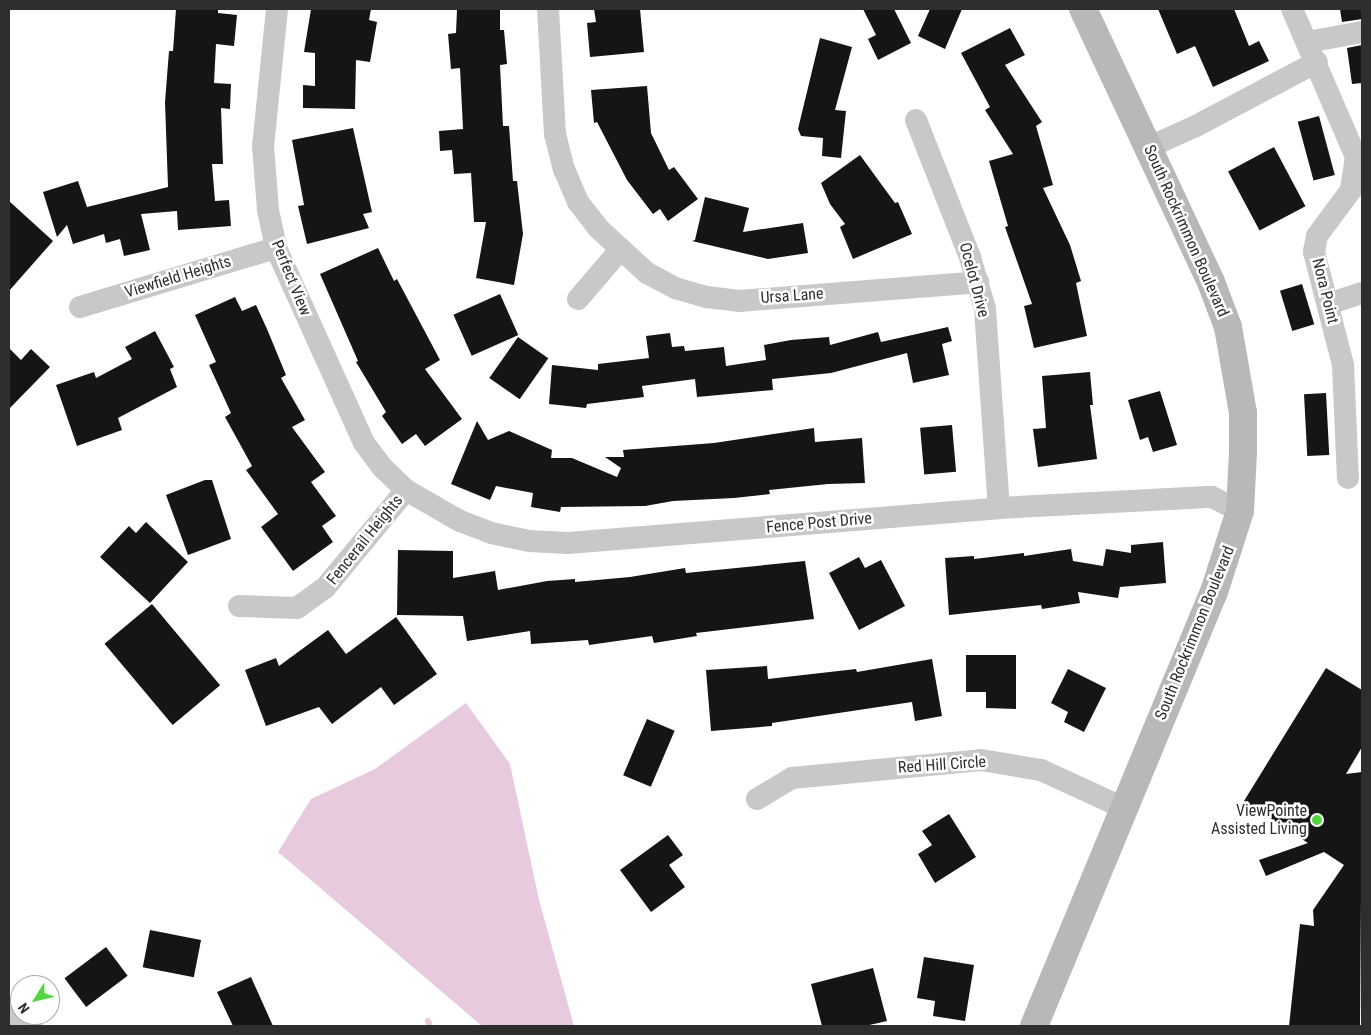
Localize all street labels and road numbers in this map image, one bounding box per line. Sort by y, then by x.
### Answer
street label: South Rockrimmon Boulevard [1139,142,1233,320]
street label: Perfect View [267,237,315,319]
street label: Ocelot Drive [955,241,993,319]
street label: Viewfield Heights [123,252,233,302]
street label: Nora Point [1308,256,1342,326]
street label: Ursa Lane [760,284,824,308]
street label: Fencerail Heights [323,491,407,589]
street label: Fence Post Drive [765,509,873,537]
street label: South Rockrimmon Boulevard [1151,543,1239,723]
street label: Red Hill Circle [897,752,987,778]

